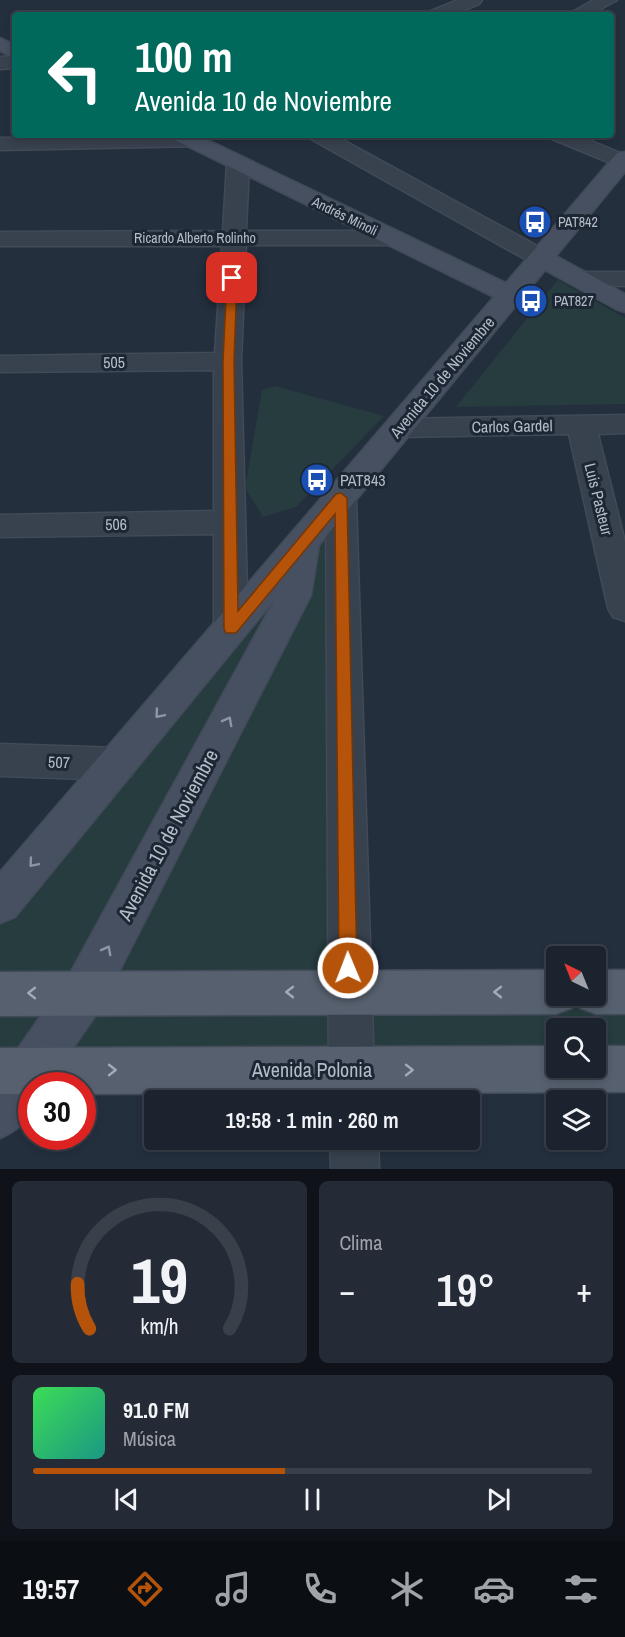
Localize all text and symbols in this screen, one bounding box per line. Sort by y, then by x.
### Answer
text: 100 m [135,29,233,85]
icon: left [36,36,114,114]
text: Avenida 10 de Noviembre [135,83,392,119]
street label: Andrés Minoli [308,192,381,240]
bus stop icon: PAT842 [517,204,553,240]
place label: PAT842 [558,213,598,231]
street label: Ricardo Alberto Rolinho [134,229,256,247]
pin [206,252,257,303]
icon: arrive [215,261,248,294]
bus stop icon: PAT827 [513,283,549,319]
place label: PAT827 [554,292,594,310]
street label: Avenida 10 de Noviembre [384,312,499,443]
street label: 505 [103,351,125,373]
street label: Carlos Gardel [471,414,553,438]
street label: Luis Pasteur [579,461,619,538]
bus stop icon: PAT843 [299,462,335,498]
place label: PAT843 [340,469,386,491]
street label: 506 [105,513,127,535]
one-way arrow [155,707,166,718]
one-way arrow [220,717,232,728]
street label: Avenida 10 de Noviembre [111,744,224,926]
street label: 507 [48,751,70,773]
one-way arrow [30,856,41,867]
position arrow [316,936,380,1000]
one-way arrow [100,945,111,956]
north arrow [546,946,606,1006]
map controls [546,946,606,1150]
one-way arrow [286,986,295,998]
one-way arrow [494,986,503,998]
one-way arrow [28,987,37,999]
button: search [546,1018,606,1078]
street label: Avenida Polonia [251,1056,372,1083]
one-way arrow [107,1064,116,1076]
one-way arrow [405,1064,414,1076]
speed limit sign: 30 [18,1072,96,1150]
button: layers [546,1090,606,1150]
text: 19:58 · 1 min · 260 m [225,1105,399,1135]
text: Clima [340,1229,382,1256]
text: 19 [131,1238,188,1322]
text: 19° [436,1259,495,1320]
text: − [340,1268,355,1312]
text: + [576,1268,592,1312]
text: km/h [140,1312,178,1341]
text: 91.0 FM [123,1395,189,1425]
text: Música [123,1425,176,1452]
icon: previous [110,1483,143,1516]
icon: pause [296,1483,329,1516]
icon: next [482,1483,515,1516]
icon: directions [124,1568,166,1610]
icon: music [212,1568,254,1610]
icon: phone [299,1568,341,1610]
icon: climate [386,1568,428,1610]
icon: car [473,1568,515,1610]
icon: filters [560,1568,602,1610]
text: 19:57 [23,1571,79,1607]

